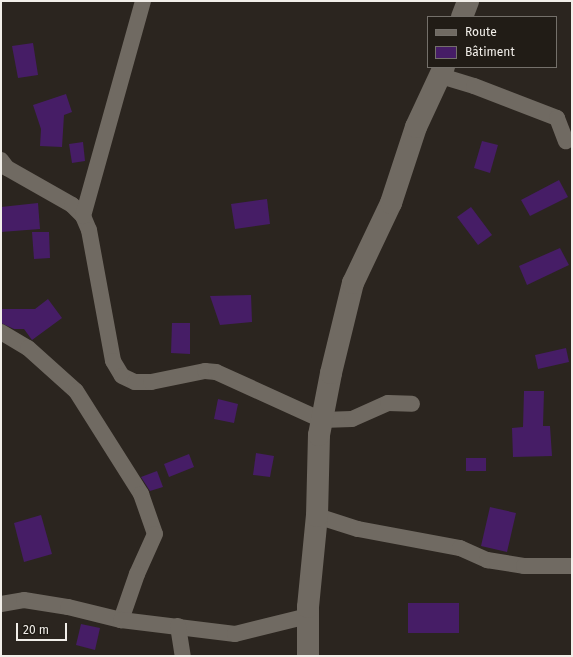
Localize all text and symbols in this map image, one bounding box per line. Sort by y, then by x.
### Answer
legend [427,16,557,68]
text: Route [465,25,497,39]
text: Bâtiment [465,45,515,59]
scale bar [18,615,69,641]
text: 20 m [23,623,49,637]

